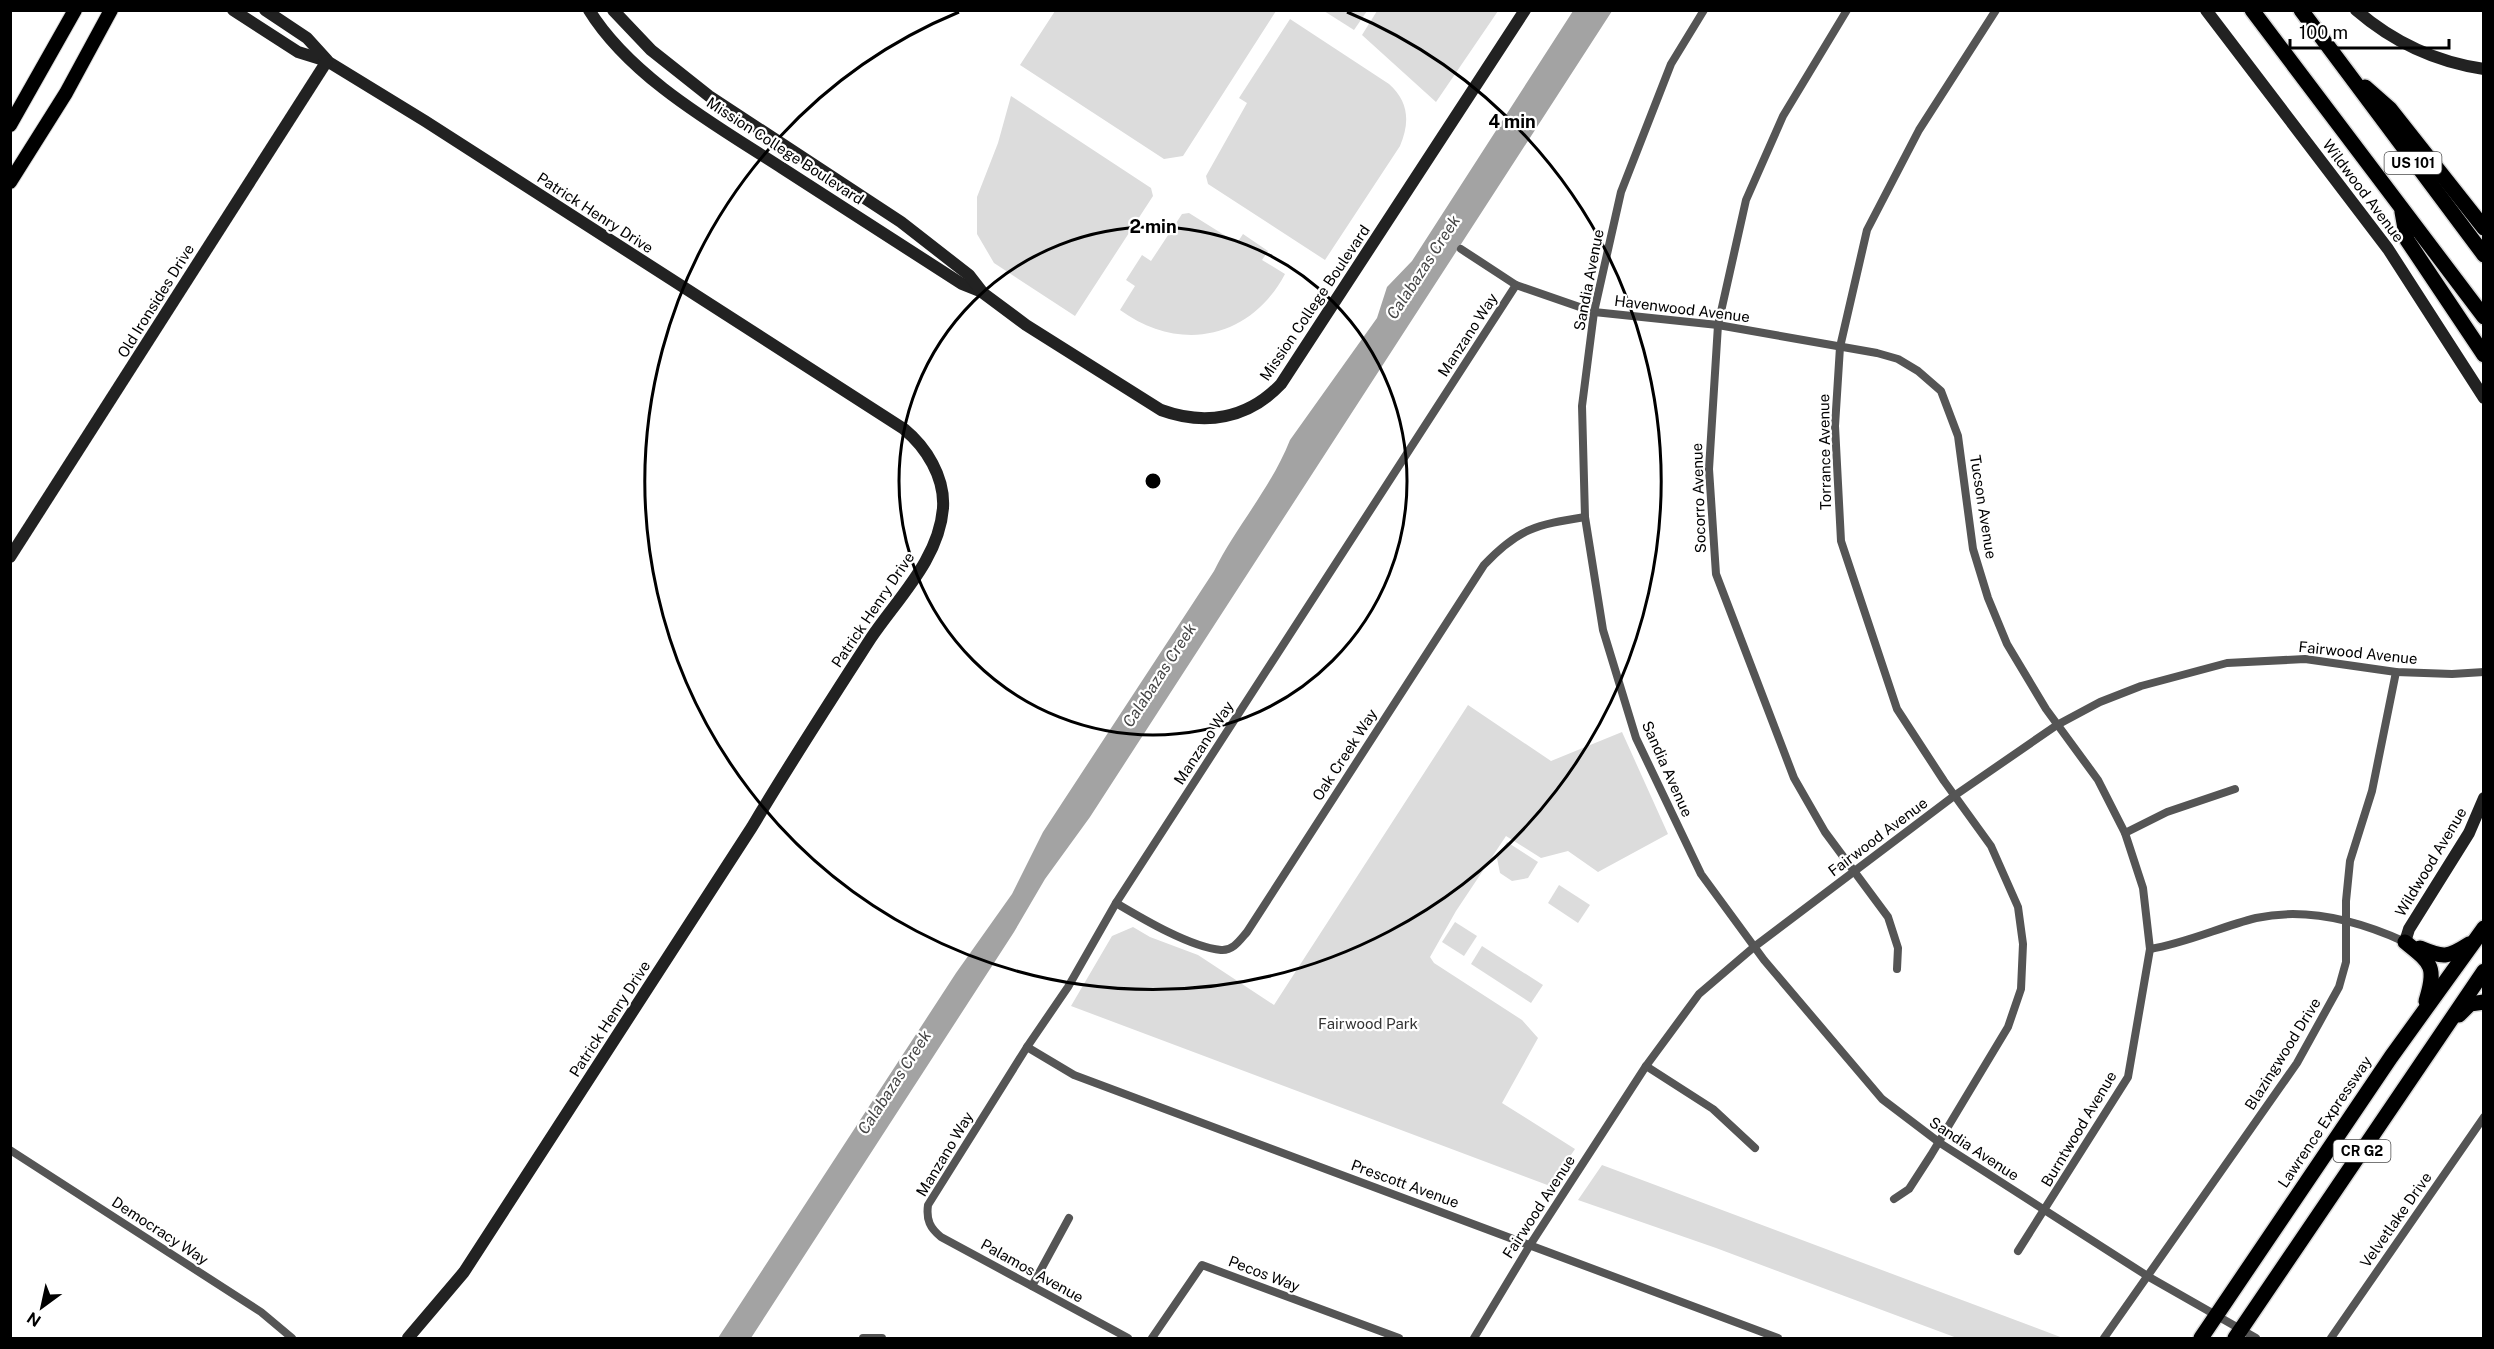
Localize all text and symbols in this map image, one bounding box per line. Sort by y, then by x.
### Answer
scale bar [2290,12,2449,50]
text: 100 m [2299,22,2348,43]
street label: Mission College Boulevard [704,93,867,208]
text: 4 min [1488,111,1536,132]
street label: Wildwood Avenue [2319,136,2407,245]
road number: US 101 [2384,152,2442,174]
street label: Patrick Henry Drive [534,169,657,256]
water label: Calabazas Creek [1383,211,1464,323]
text: 2 min [1129,216,1177,237]
street label: Mission College Boulevard [1256,222,1373,384]
street label: Sandia Avenue [1570,228,1607,332]
street label: Old Ironsides Drive [114,241,197,361]
street label: Manzano Way [1434,290,1501,380]
street label: Havenwood Avenue [1613,292,1751,325]
street label: Torrance Avenue [1815,394,1834,510]
street label: Socorro Avenue [1688,443,1709,553]
street label: Tucson Avenue [1967,454,2000,560]
centre of rings [1143,471,1163,491]
street label: Patrick Henry Drive [828,549,917,670]
water label: Calabazas Creek [1119,619,1200,731]
street label: Fairwood Avenue [2298,638,2418,667]
street label: Manzano Way [1170,698,1237,788]
street label: Oak Creek Way [1309,706,1381,804]
street label: Sandia Avenue [1639,718,1696,819]
street label: Fairwood Avenue [1825,794,1931,879]
street label: Wildwood Avenue [2391,804,2470,919]
street label: Patrick Henry Drive [566,957,653,1080]
street label: Blazingwood Drive [2241,995,2324,1113]
park label: Fairwood Park [1318,1015,1418,1032]
water label: Calabazas Creek [854,1026,935,1138]
street label: Lawrence Expressway [2274,1053,2375,1191]
street label: Burntwood Avenue [2037,1068,2120,1189]
street label: Manzano Way [913,1108,977,1199]
street label: Sandia Avenue [1926,1113,2022,1184]
road number: CR G2 [2334,1140,2390,1162]
street label: Fairwood Avenue [1499,1152,1578,1261]
street label: Prescott Avenue [1349,1156,1461,1211]
street label: Velvetlake Drive [2356,1169,2435,1271]
street label: Democracy Way [109,1193,212,1268]
street label: Palamos Avenue [978,1235,1086,1306]
street label: Pecos Way [1226,1252,1302,1295]
north arrow [12,1277,72,1337]
text: N [24,1308,45,1331]

